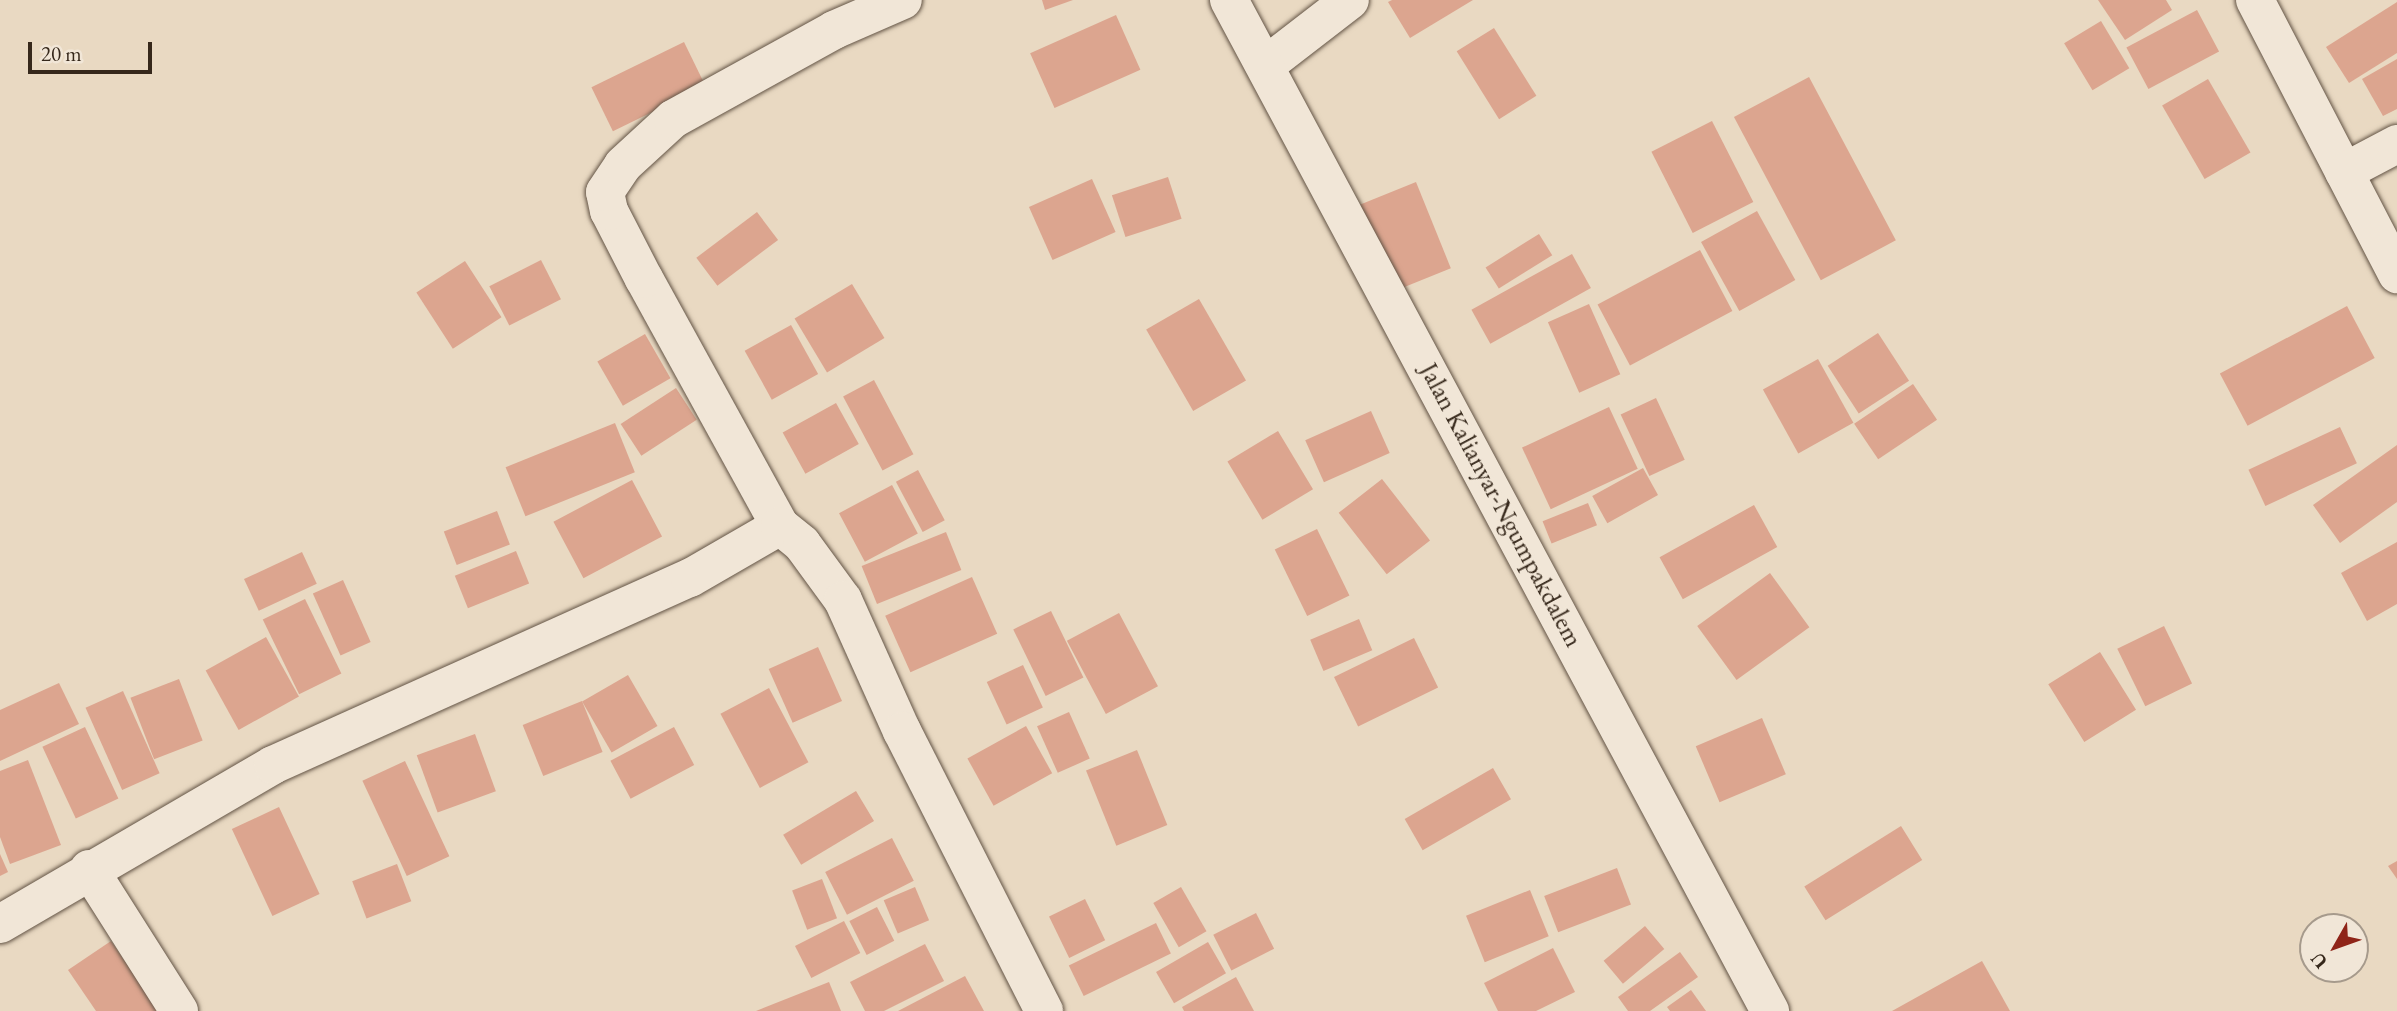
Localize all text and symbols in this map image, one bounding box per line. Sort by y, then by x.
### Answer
scale bar [32,28,156,72]
text: 20 m [41,40,82,67]
street label: Jalan Kalianyar-Ngumpakdalem [1413,358,1589,652]
north arrow [2299,913,2369,983]
text: U [2305,947,2333,974]

